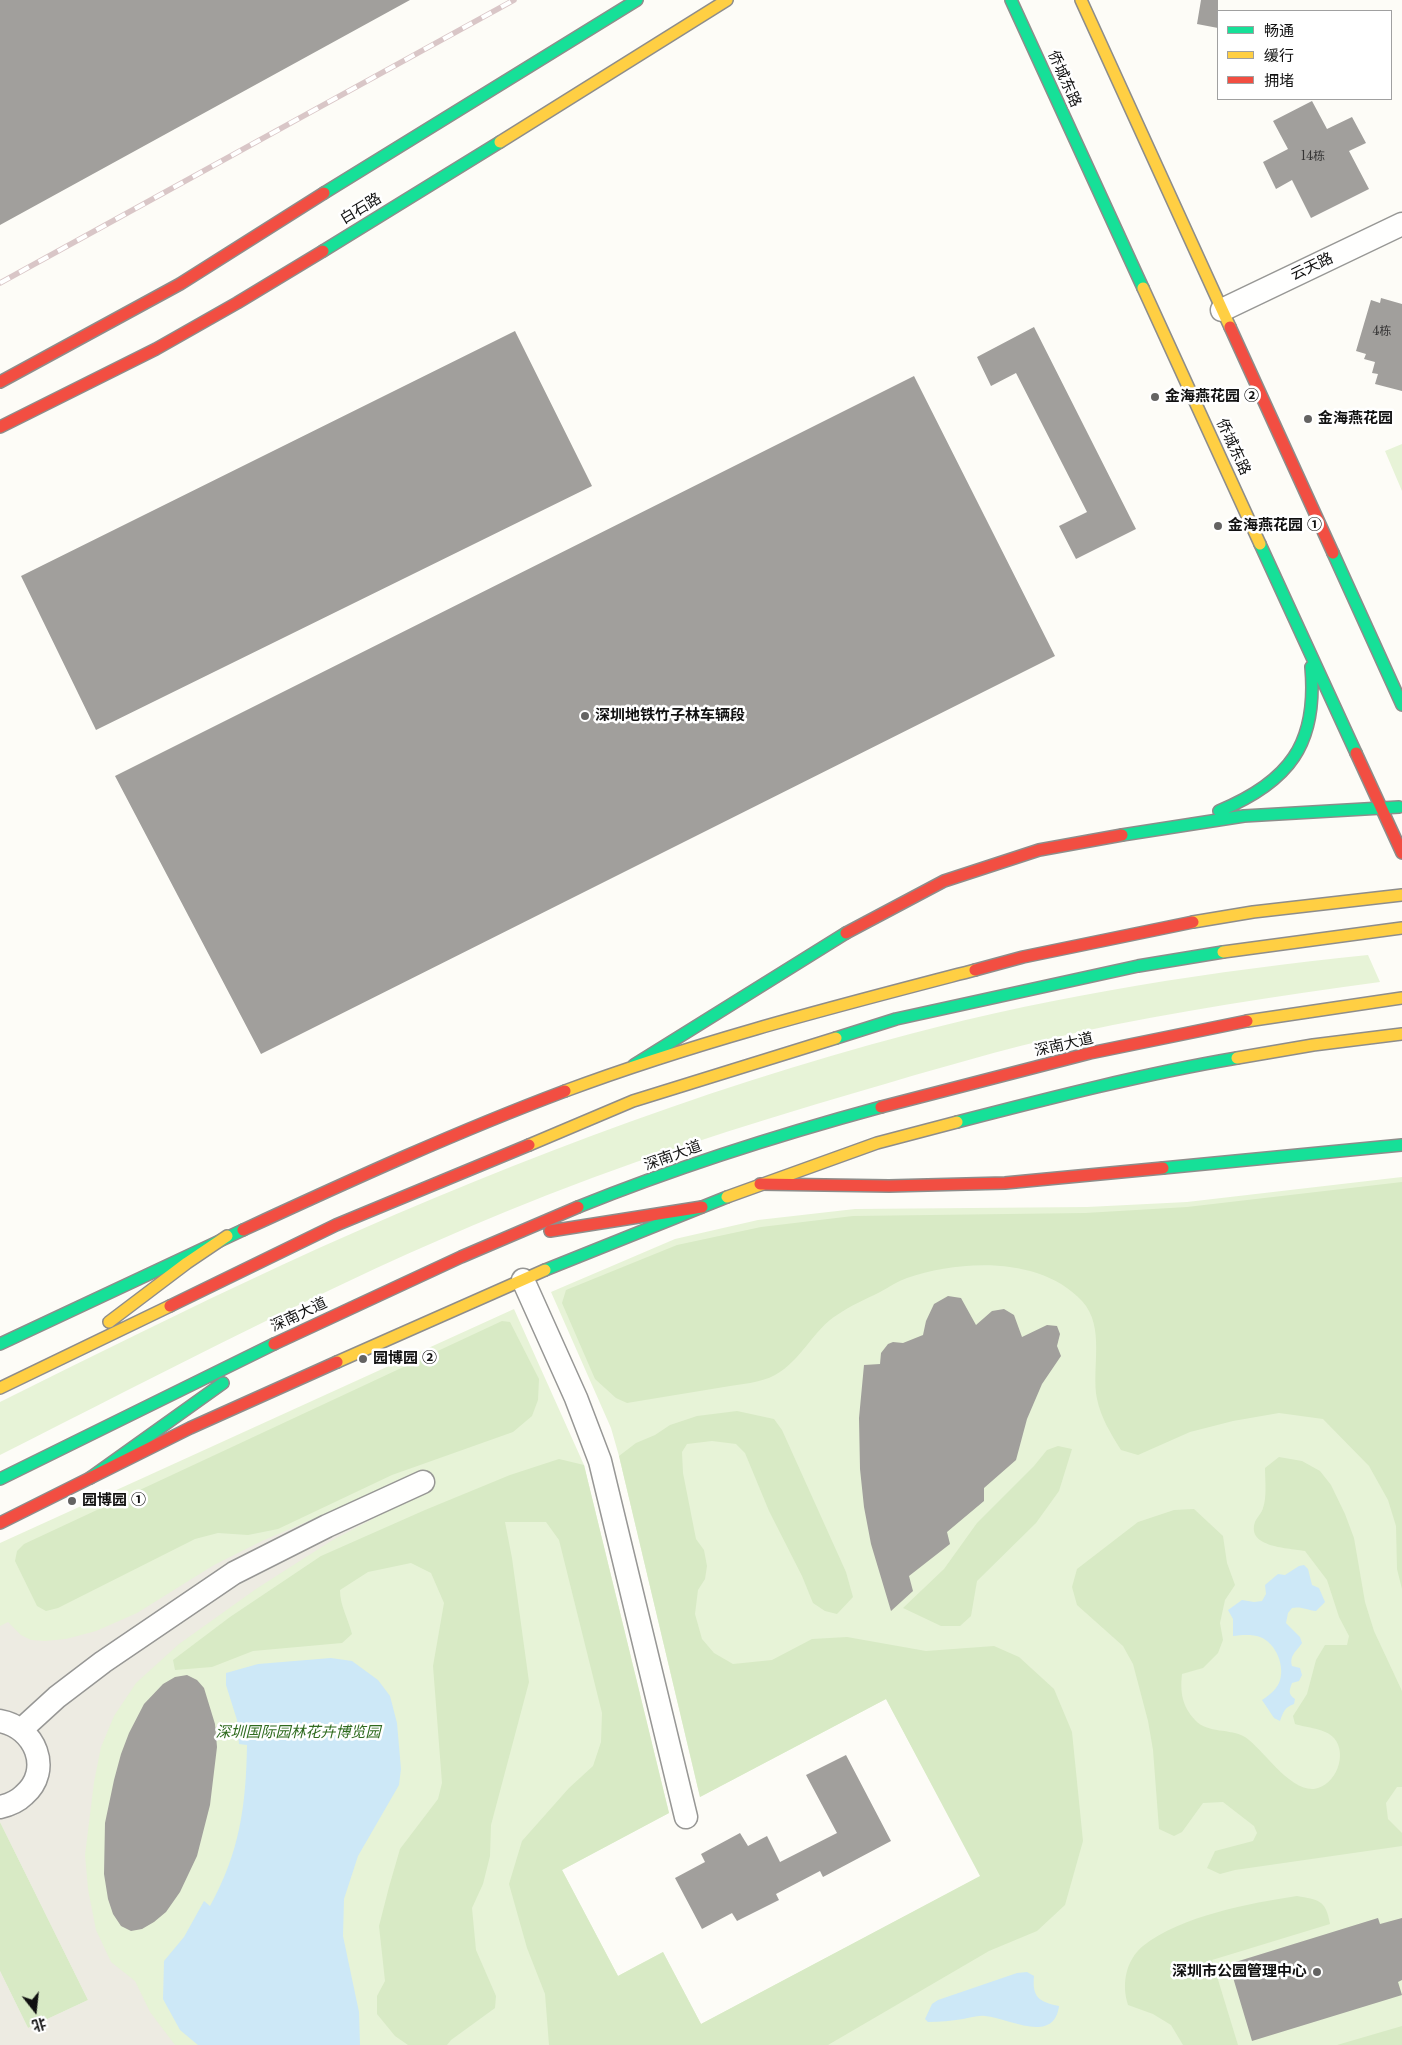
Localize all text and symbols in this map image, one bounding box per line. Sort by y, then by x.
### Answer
legend [1217,10,1392,100]
text: 畅通 [1264,21,1294,40]
text: 缓行 [1264,46,1294,65]
street label: 侨城东路 [1044,48,1084,110]
text: 拥堵 [1264,71,1294,90]
house number: 14栋 [1301,150,1325,164]
street label: 白石路 [337,190,385,228]
street label: 云天路 [1288,249,1336,285]
house number: 4栋 [1372,325,1392,339]
place label: 金海燕花园 ② [1165,388,1259,406]
marker: 金海燕花园 ② [1149,391,1161,403]
place label: 金海燕花园 [1318,410,1393,428]
marker: 金海燕花园 [1302,413,1314,425]
street label: 侨城东路 [1212,416,1254,478]
place label: 金海燕花园 ① [1228,517,1322,535]
marker: 金海燕花园 ① [1212,520,1224,532]
place label: 深圳地铁竹子林车辆段 [595,707,745,725]
marker: 深圳地铁竹子林车辆段 [579,710,591,722]
street label: 深南大道 [1033,1029,1095,1061]
street label: 深南大道 [642,1137,704,1175]
street label: 深南大道 [268,1294,330,1336]
place label: 园博园 ② [373,1350,437,1368]
marker: 园博园 ② [357,1353,369,1365]
place label: 园博园 ① [82,1492,146,1510]
marker: 园博园 ① [66,1495,78,1507]
park label: 深圳国际园林花卉博览园 [216,1724,380,1742]
place label: 深圳市公园管理中心 [1172,1963,1307,1981]
marker: 深圳市公园管理中心 [1311,1966,1323,1978]
north arrow [10,1985,60,2035]
text: 北 [30,2014,48,2035]

